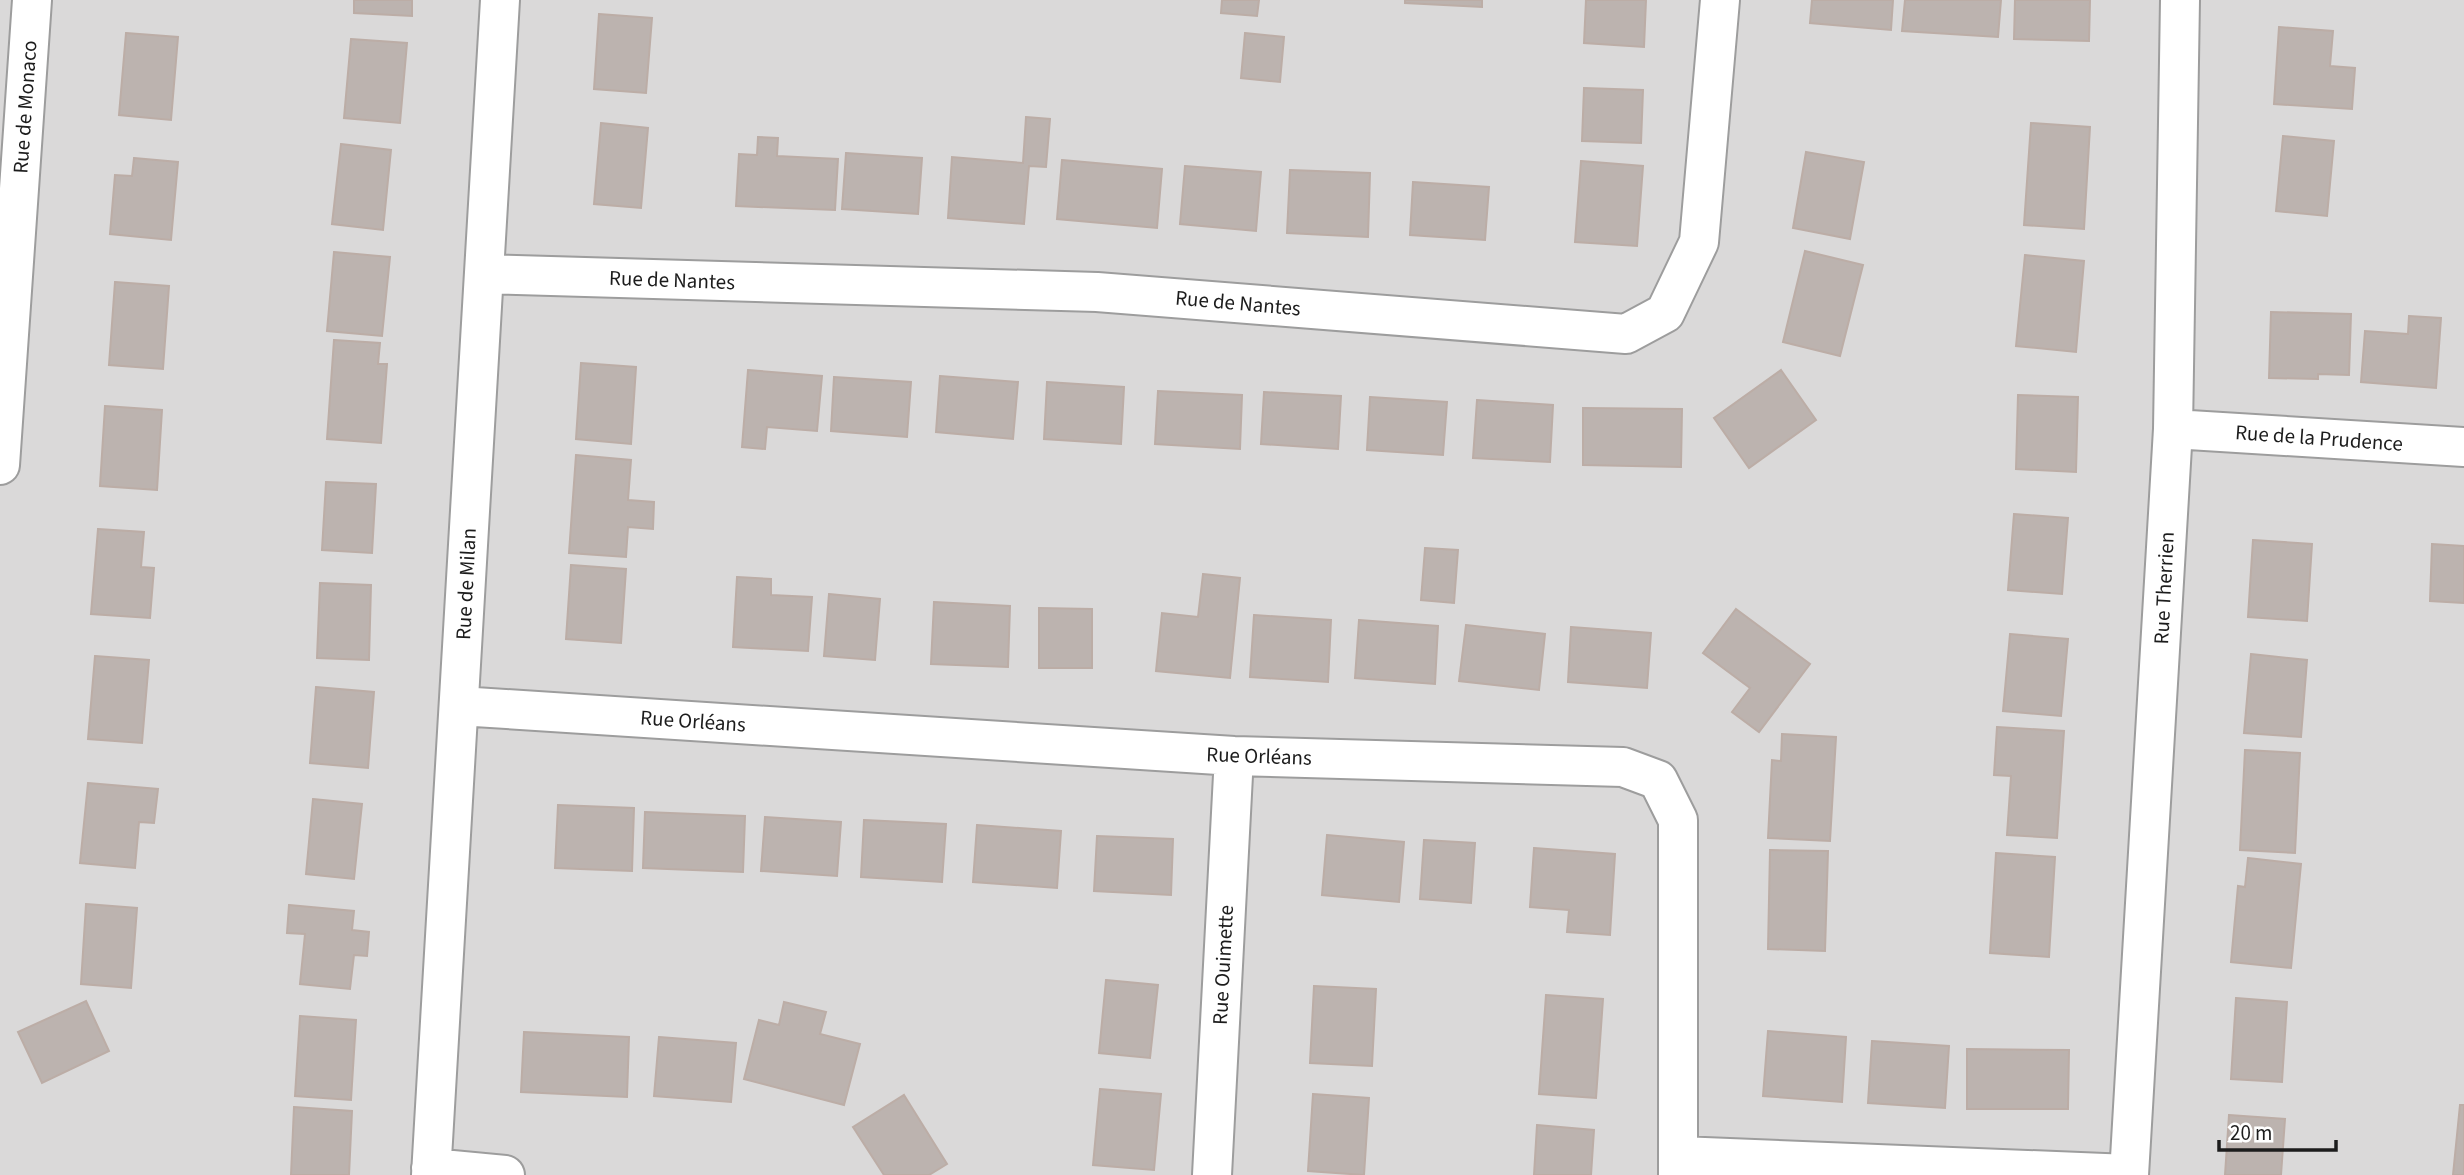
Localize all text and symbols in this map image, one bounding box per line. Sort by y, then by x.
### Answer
street label: Rue de Monaco [5,39,45,175]
street label: Rue de Nantes [609,263,736,297]
street label: Rue de Nantes [1174,283,1302,323]
street label: Rue de la Prudence [2234,417,2404,459]
street label: Rue de Milan [448,527,484,641]
street label: Rue Therrien [2146,531,2182,645]
street label: Rue Orléans [639,702,747,740]
street label: Rue Orléans [1206,739,1312,773]
street label: Rue Ouimette [1205,904,1241,1026]
scale bar [2219,1108,2336,1152]
text: 20 m [2230,1118,2272,1148]

